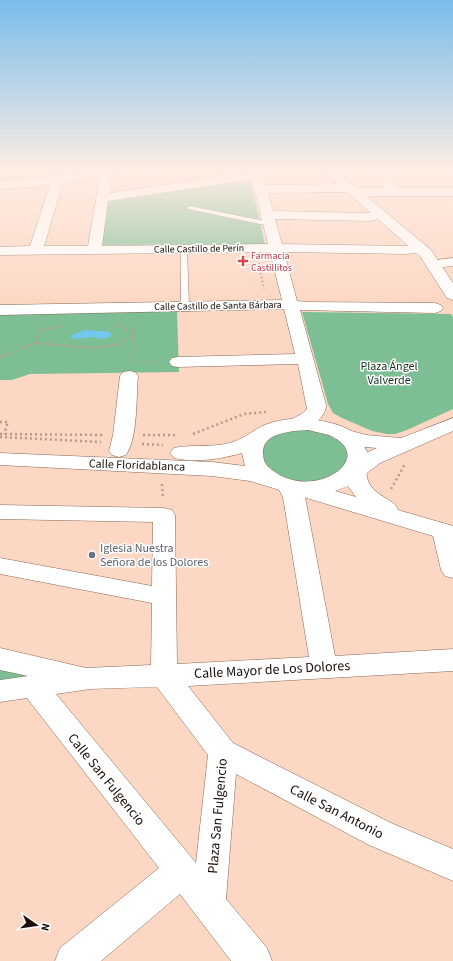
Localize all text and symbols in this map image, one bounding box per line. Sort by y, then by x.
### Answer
street label: Calle Castillo de Perín [154,241,244,257]
place label: Farmacia Castillitos [251,249,292,275]
marker: Farmacia Castillitos [238,256,248,266]
street label: Calle Castillo de Santa Bárbara [154,298,282,314]
park label: Plaza Ángel Valverde [360,358,418,389]
street label: Calle Floridablanca [89,455,185,476]
place label: Iglesia Nuestra Señora de los Dolores [100,540,208,571]
marker: Iglesia Nuestra Señora de los Dolores [87,550,97,560]
street label: Calle Mayor de Los Dolores [194,656,351,684]
street label: Calle San Fulgencio [63,729,150,830]
street label: Plaza San Fulgencio [203,758,233,875]
street label: Calle San Antonio [286,780,387,844]
north arrow [16,905,56,945]
text: N [37,922,53,932]

